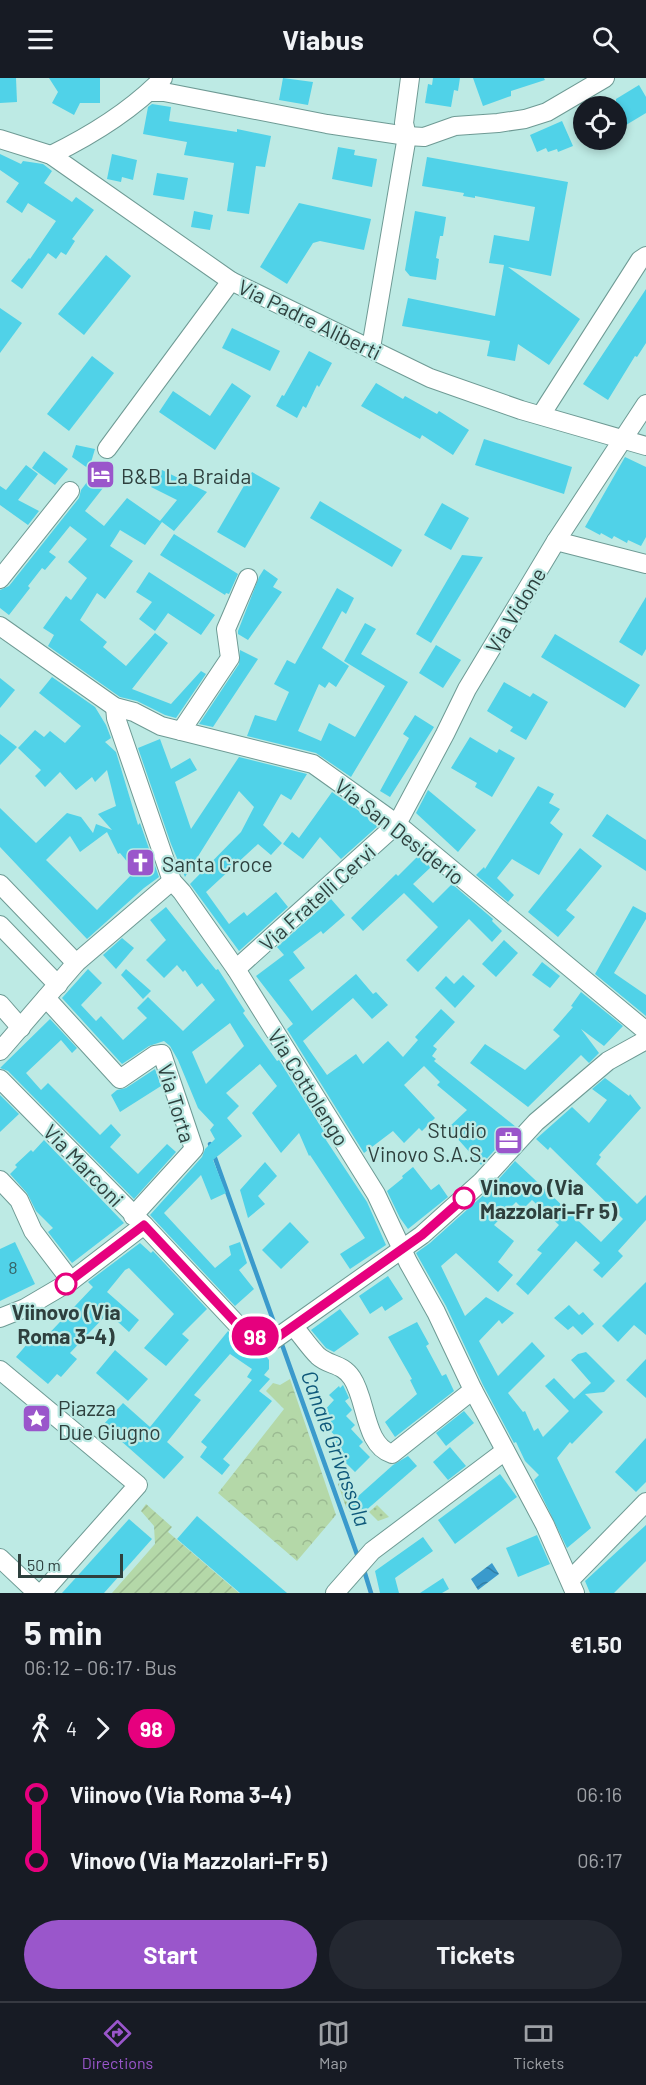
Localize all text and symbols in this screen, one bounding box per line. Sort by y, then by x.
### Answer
icon: menu [24,23,57,56]
text: Viabus [282,23,364,55]
icon: search [589,23,622,56]
map controls [573,96,627,150]
button: locate [573,96,627,150]
street label: Via Padre Aliberti [234,273,386,365]
hotel icon: B&B La Braida [84,459,116,491]
place label: B&B La Braida [121,463,251,488]
street label: Via Vidone [480,563,550,657]
street label: Via San Desiderio [330,773,470,889]
street label: Via Fratelli Cervi [254,838,380,956]
church icon: Santa Croce [125,847,157,879]
place label: Santa Croce [162,851,273,876]
street label: Via Cottolengo [263,1024,355,1150]
street label: Via Torta [153,1061,201,1145]
place label: Studio Vinovo S.A.S. [368,1117,487,1166]
street label: Via Marconi [39,1119,129,1211]
office icon: Studio Vinovo S.A.S. [492,1125,524,1157]
place label: Vinovo (Via Mazzolari-Fr 5) [480,1174,618,1223]
marker: Vinovo (Via Mazzolari-Fr 5) [453,1187,475,1209]
house number: 8 [8,1256,18,1278]
marker: Viinovo (Via Roma 3-4) [55,1273,77,1295]
place label: Viinovo (Via Roma 3-4) [11,1299,121,1348]
line badge: 98 [228,1316,282,1356]
text: 98 [244,1324,266,1349]
water label: Canale Grivassola [297,1366,377,1530]
place label: Piazza Due Giugno [58,1395,161,1444]
place icon: Piazza Due Giugno [21,1403,53,1435]
scale bar [18,1551,123,1578]
text: 50 m [27,1555,61,1574]
text: 5 min [24,1612,102,1652]
text: €1.50 [570,1631,622,1657]
text: 06:12 – 06:17 · Bus [24,1655,177,1679]
icon: walk [24,1712,57,1745]
icon: forward [86,1712,119,1745]
text: 4 [66,1716,77,1740]
text: 98 [140,1716,163,1741]
text: Viinovo (Via Roma 3-4) [70,1781,291,1807]
text: 06:16 [576,1782,622,1806]
text: Vinovo (Via Mazzolari-Fr 5) [70,1847,327,1873]
text: 06:17 [577,1848,622,1872]
button: Start [24,1920,317,1989]
button: Tickets [329,1920,622,1989]
tab: Directions [82,2017,153,2072]
tab: Map [317,2017,350,2072]
tab: Tickets [513,2017,564,2072]

